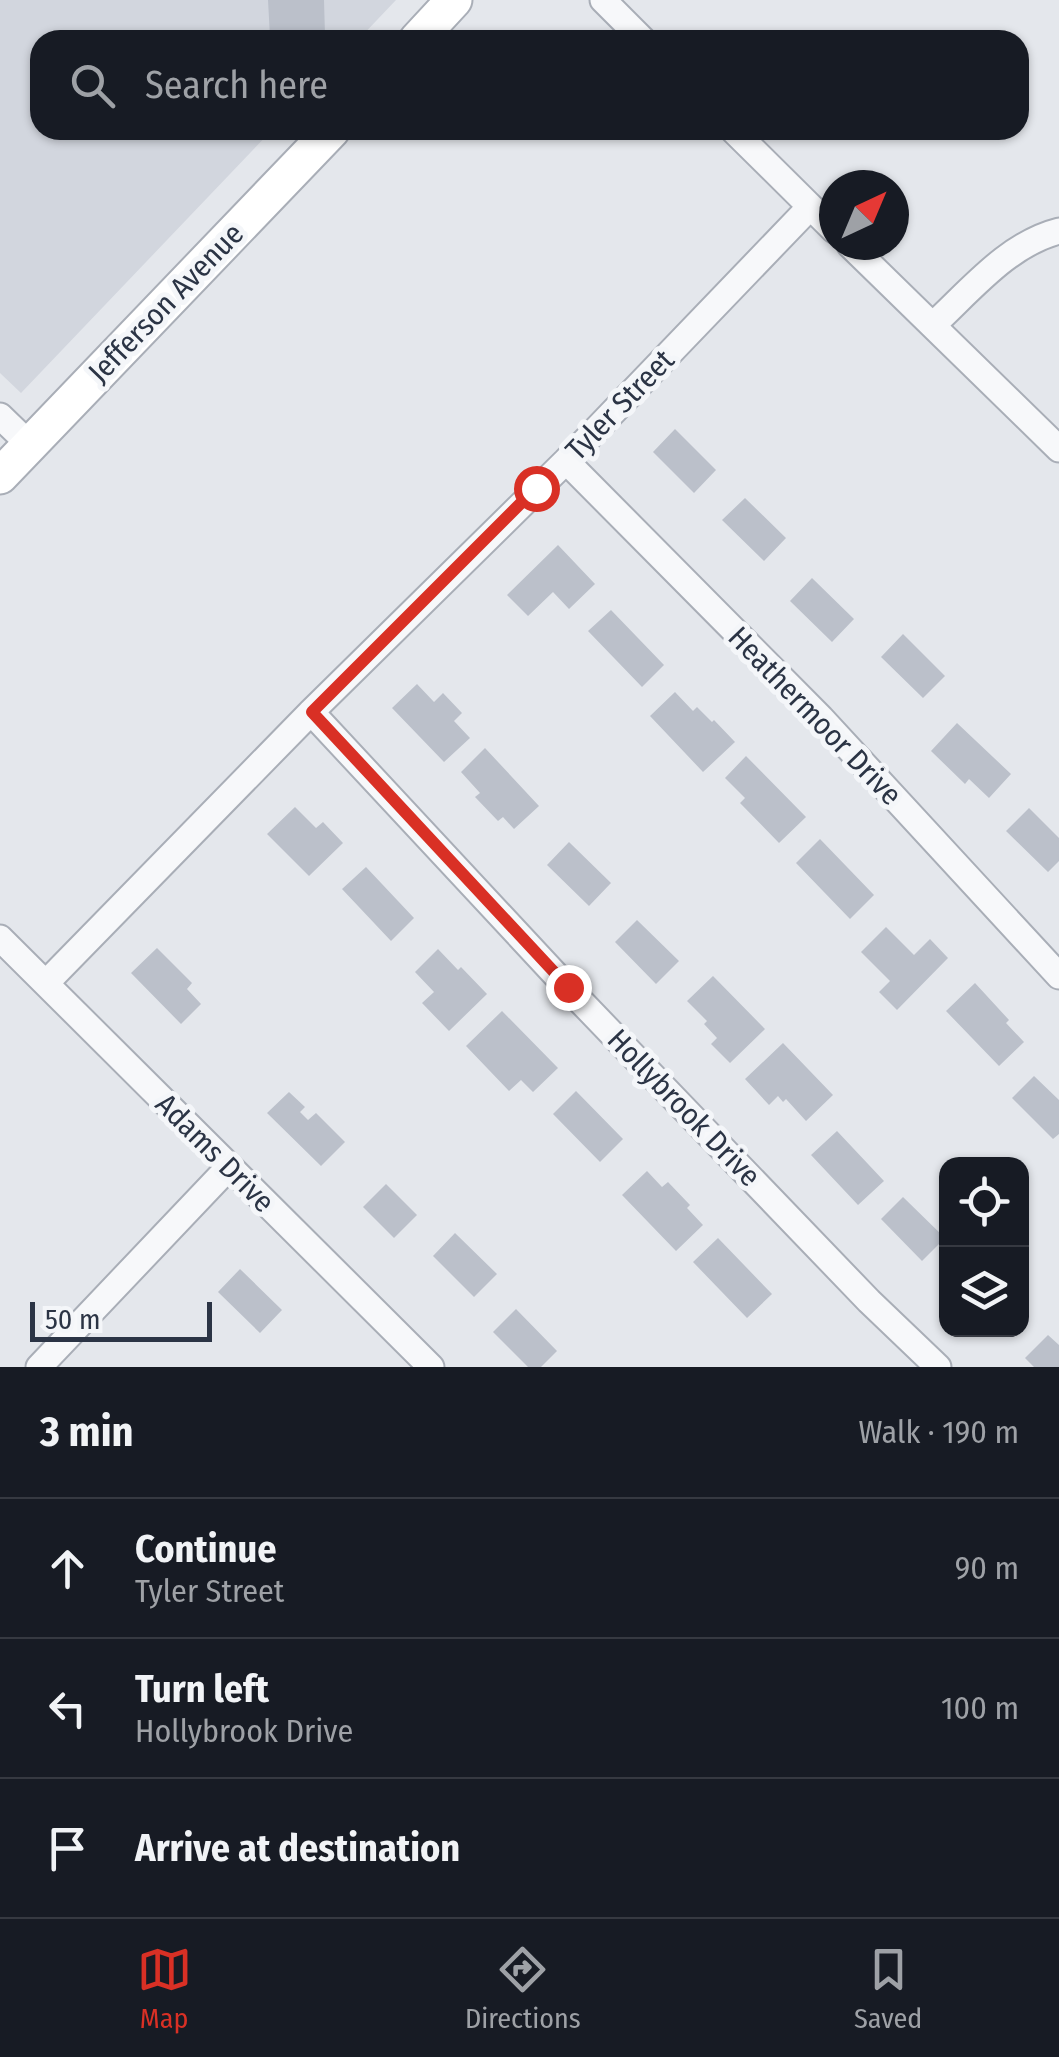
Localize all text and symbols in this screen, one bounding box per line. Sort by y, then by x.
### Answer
search box [30,30,1029,140]
icon: search [65,58,120,113]
text: Search here [145,62,328,108]
north arrow [819,170,909,260]
street label: Jefferson Avenue [81,216,251,390]
street label: Tyler Street [558,342,682,468]
route start [514,466,560,512]
street label: Heathermoor Drive [721,619,909,813]
route end [546,965,592,1011]
street label: Hollybrook Drive [600,1022,768,1194]
street label: Adams Drive [148,1086,282,1220]
map controls [939,1157,1029,1337]
button: locate [939,1157,1029,1247]
button: layers [939,1247,1029,1337]
scale bar [30,1297,212,1342]
text: 50 m [45,1303,101,1336]
text: 3 min [40,1407,134,1457]
text: Walk · 190 m [859,1413,1019,1451]
text: Continue [135,1526,276,1572]
icon: ahead [40,1541,95,1596]
text: 90 m [955,1549,1019,1587]
text: Tyler Street [135,1572,284,1610]
text: Turn left [135,1666,269,1712]
icon: left [40,1681,95,1736]
text: 100 m [941,1689,1019,1727]
text: Hollybrook Drive [135,1712,353,1750]
icon: arrive [40,1821,95,1876]
text: Arrive at destination [135,1825,460,1871]
tab: Map [137,1942,192,2035]
tab: Directions [465,1942,581,2035]
tab: Saved [854,1942,922,2035]

